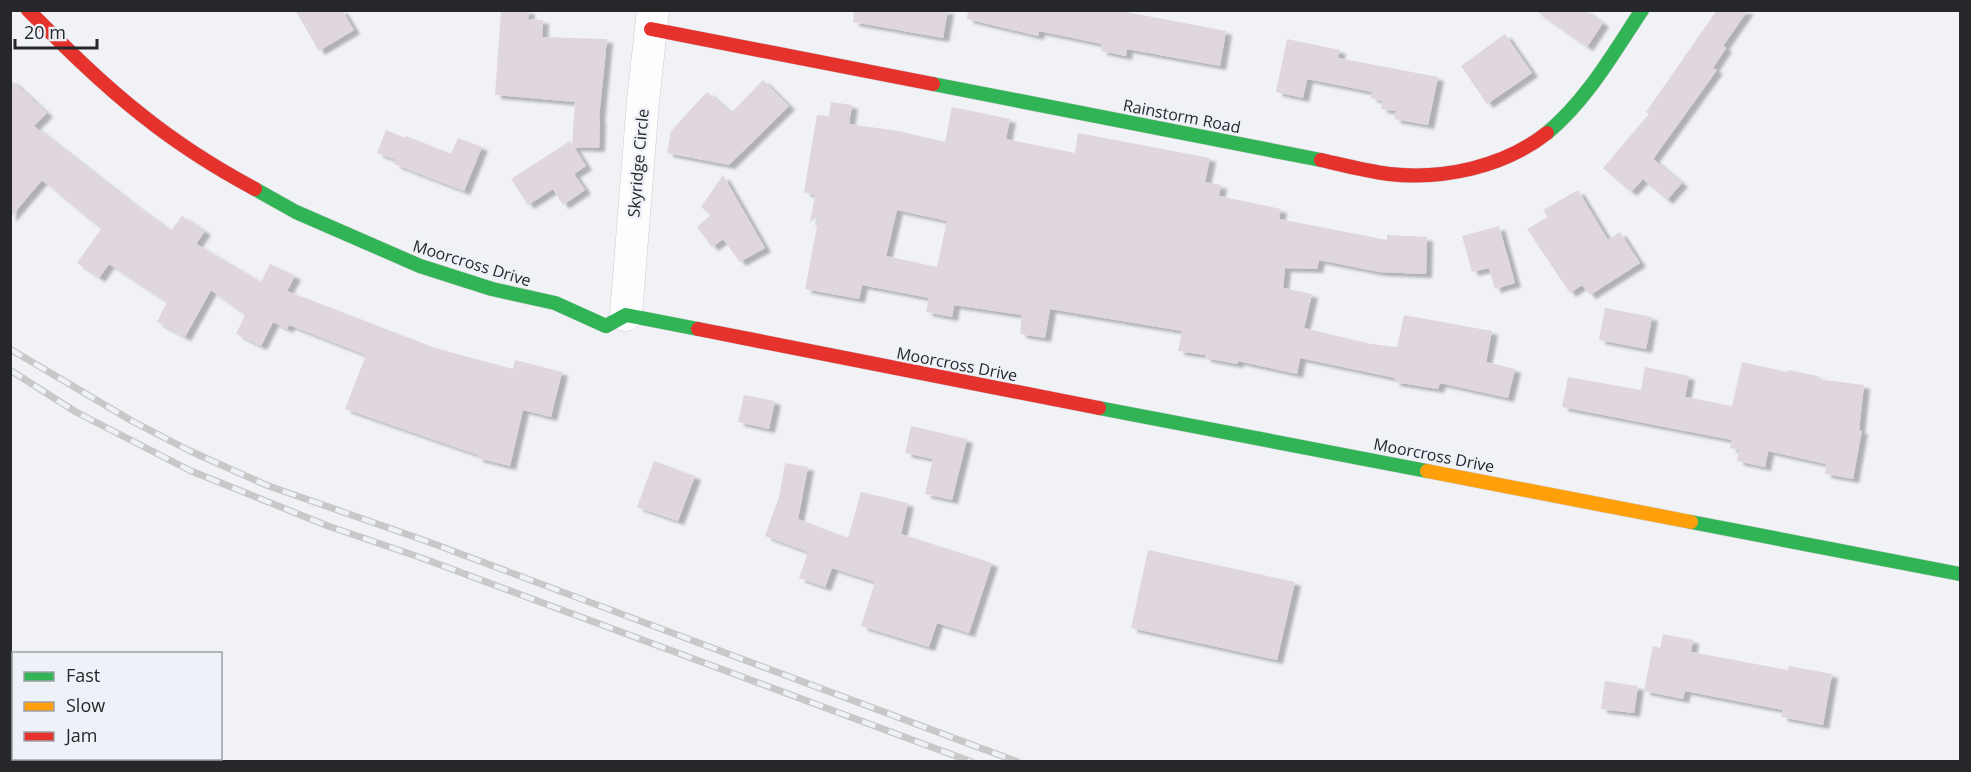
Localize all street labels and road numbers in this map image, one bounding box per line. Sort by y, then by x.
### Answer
street label: Rainstorm Road [1121,94,1243,138]
street label: Skyridge Circle [622,108,654,218]
street label: Moorcross Drive [410,235,534,291]
street label: Moorcross Drive [895,342,1019,386]
street label: Moorcross Drive [1372,433,1496,477]

